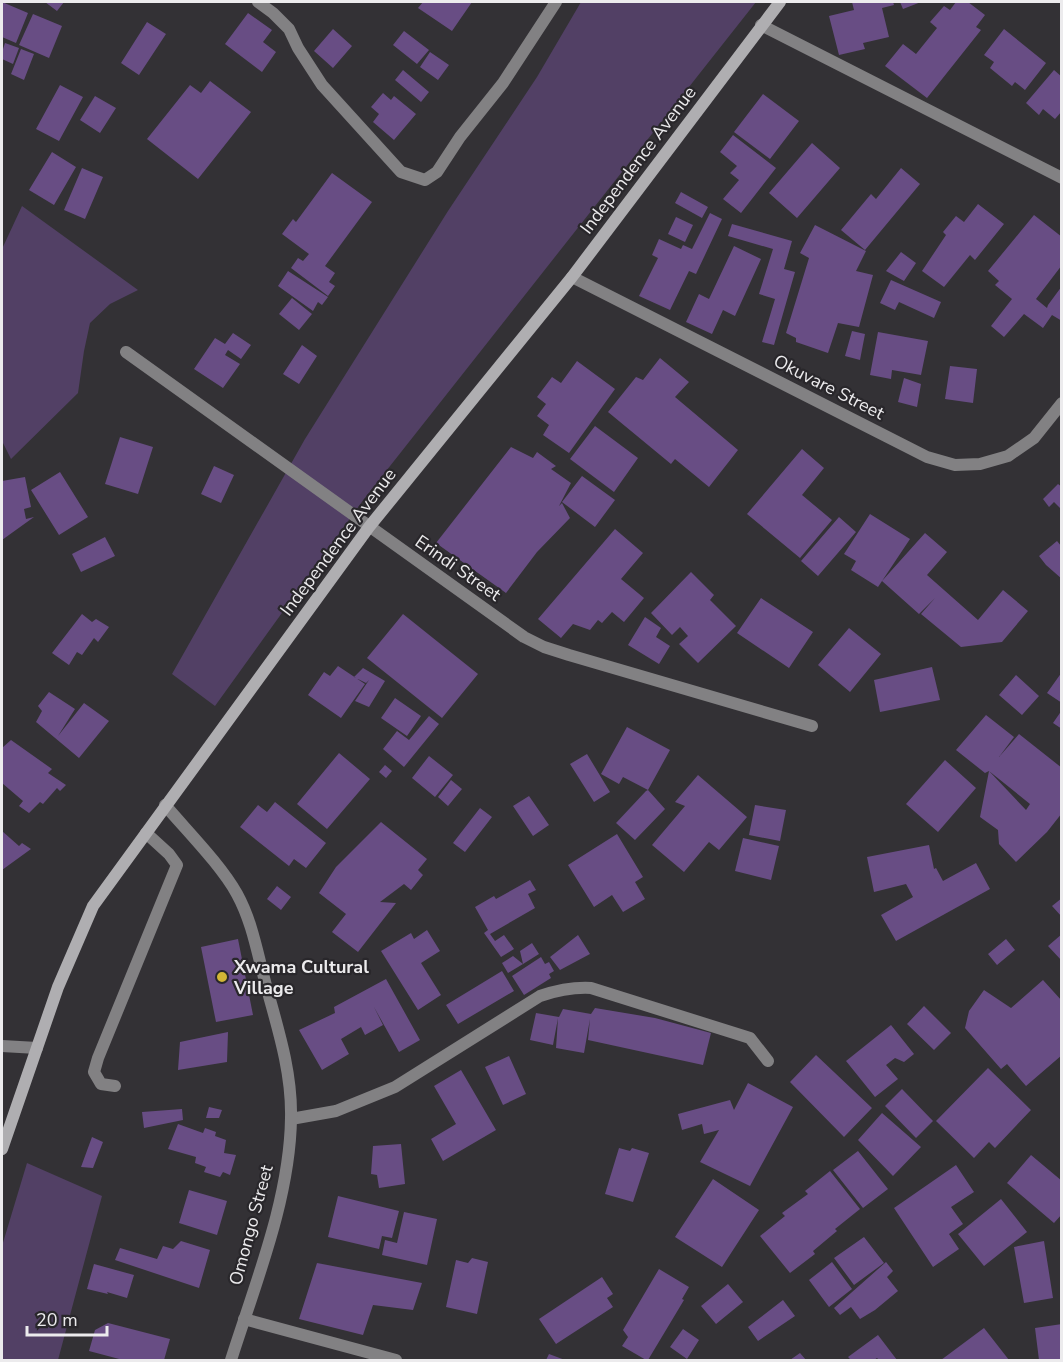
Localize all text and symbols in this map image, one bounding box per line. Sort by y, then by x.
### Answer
street label: Independence Avenue [575,81,701,239]
street label: Okuvare Street [770,349,889,426]
street label: Independence Avenue [275,463,401,621]
street label: Erindi Street [410,530,506,607]
place label: Xwama Cultural Village [233,955,369,1000]
marker: Xwama Cultural Village [215,970,229,984]
street label: Omongo Street [223,1161,279,1288]
scale bar [27,1299,106,1337]
text: 20 m [36,1308,78,1332]

